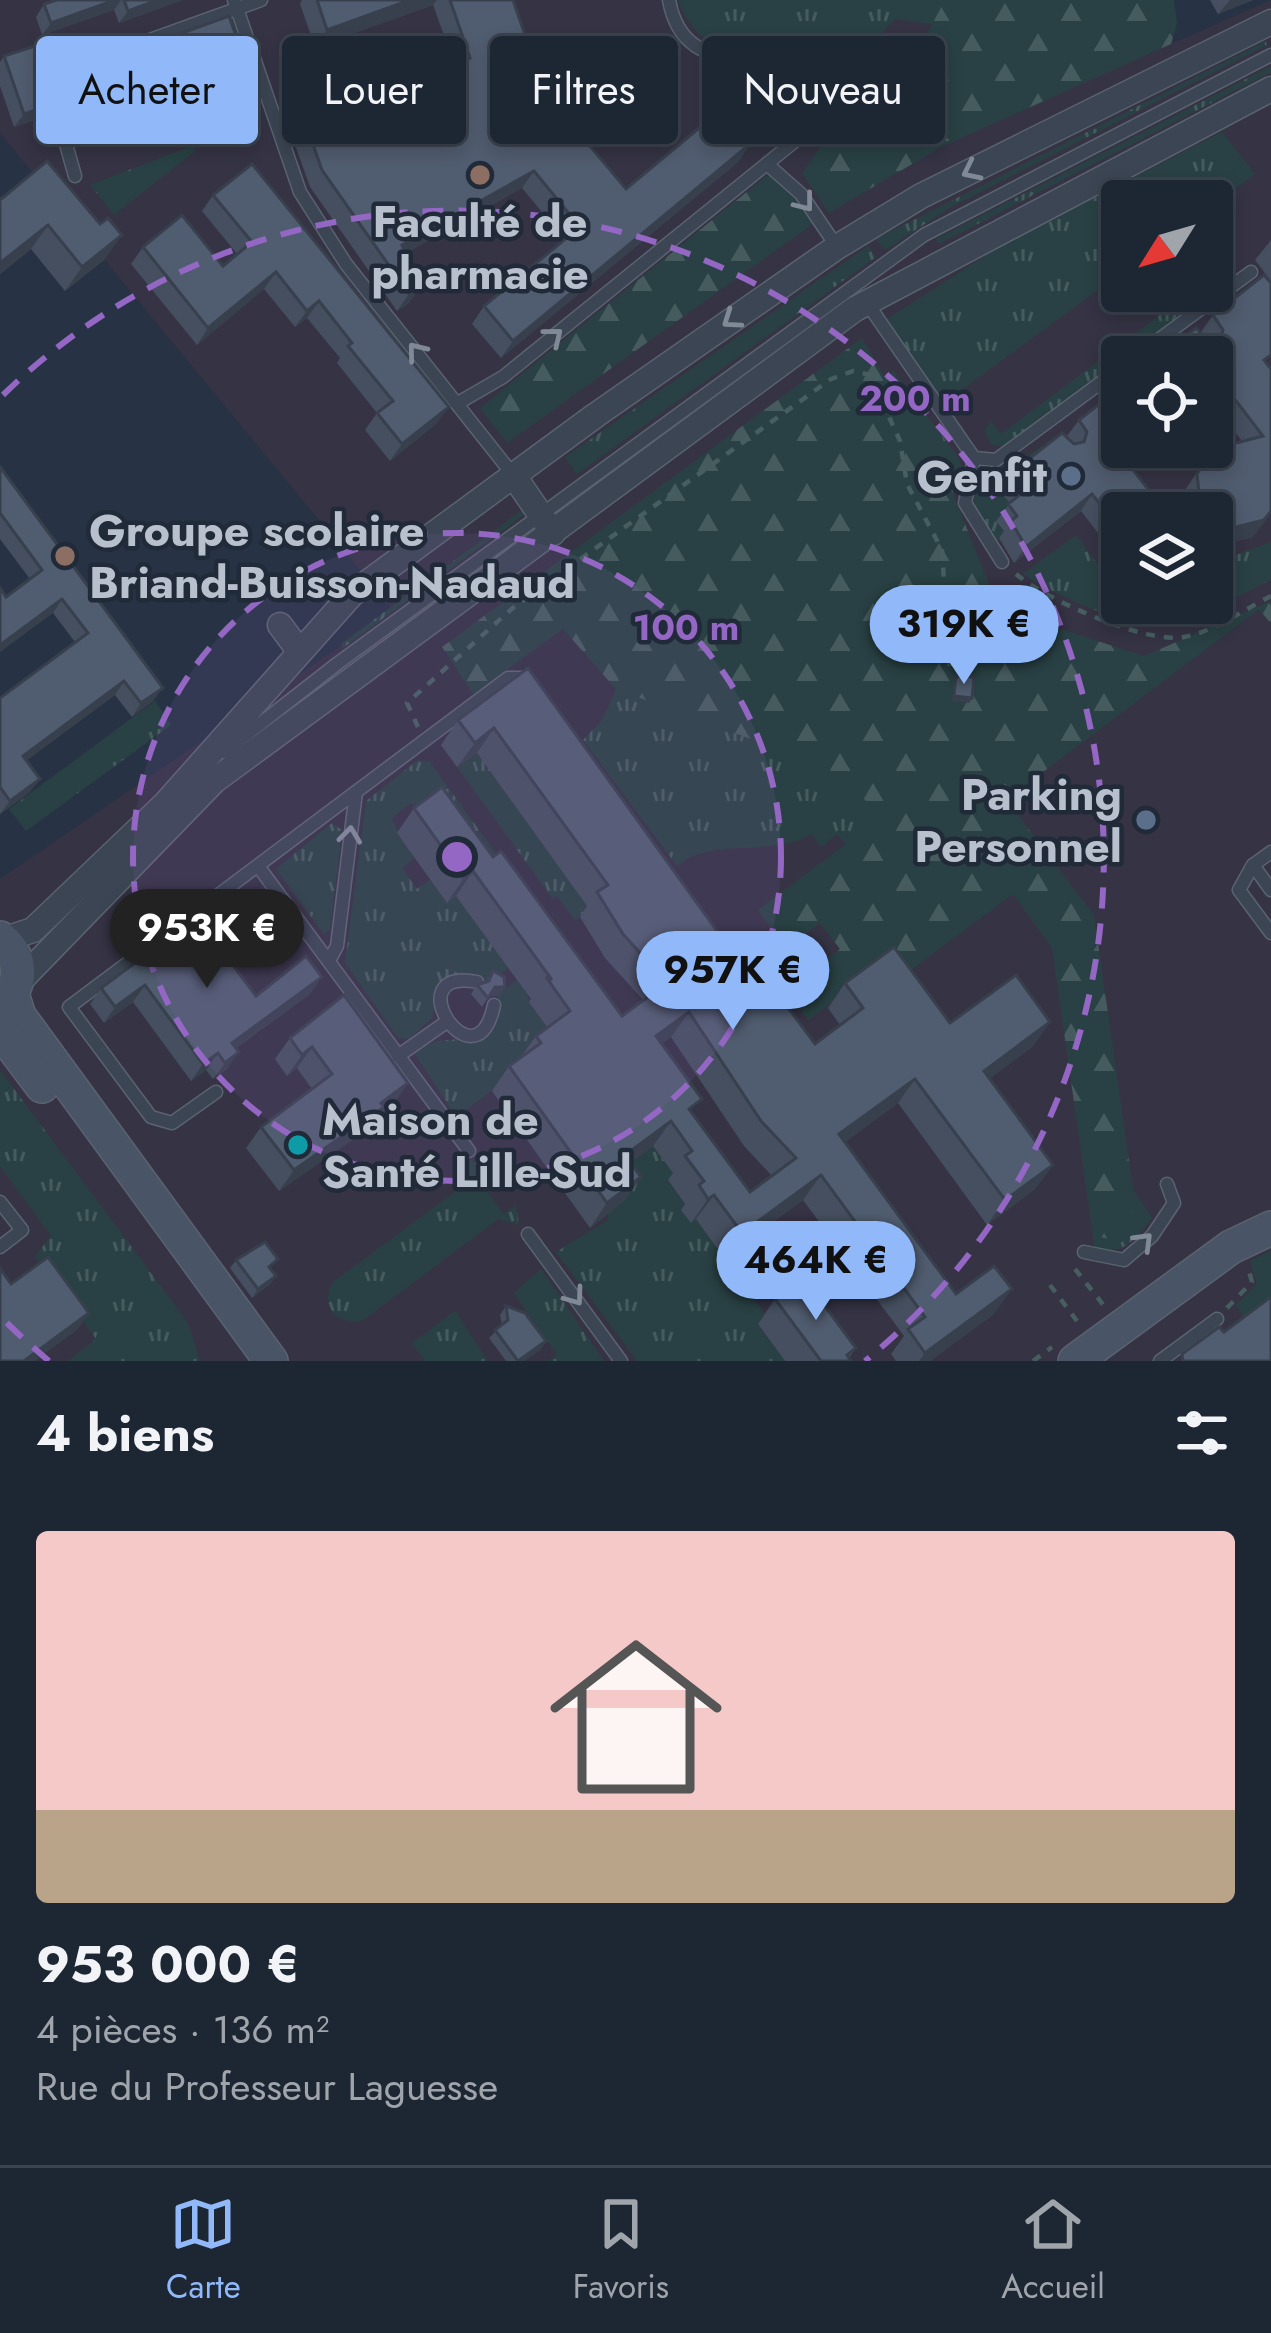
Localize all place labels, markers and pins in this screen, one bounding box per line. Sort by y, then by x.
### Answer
marker: Faculté de pharmacie [467,162,493,188]
place label: Faculté de pharmacie [371,189,589,306]
place label: Genfit [916,444,1048,509]
marker: Genfit [1058,463,1084,489]
place label: Groupe scolaire Briand-Buisson-Nadaud [89,498,575,615]
marker: Groupe scolaire Briand-Buisson-Nadaud [52,543,78,569]
pin: 319K € [866,585,1062,687]
place label: Parking Personnel [914,762,1122,879]
marker: Parking Personnel [1133,807,1159,833]
centre of rings [436,836,478,878]
pin: 953K € [109,889,305,991]
pin: 957K € [635,931,831,1033]
place label: Maison de Santé Lille-Sud [322,1087,632,1204]
marker: Maison de Santé Lille-Sud [285,1132,311,1158]
pin: 464K € [718,1221,914,1323]

